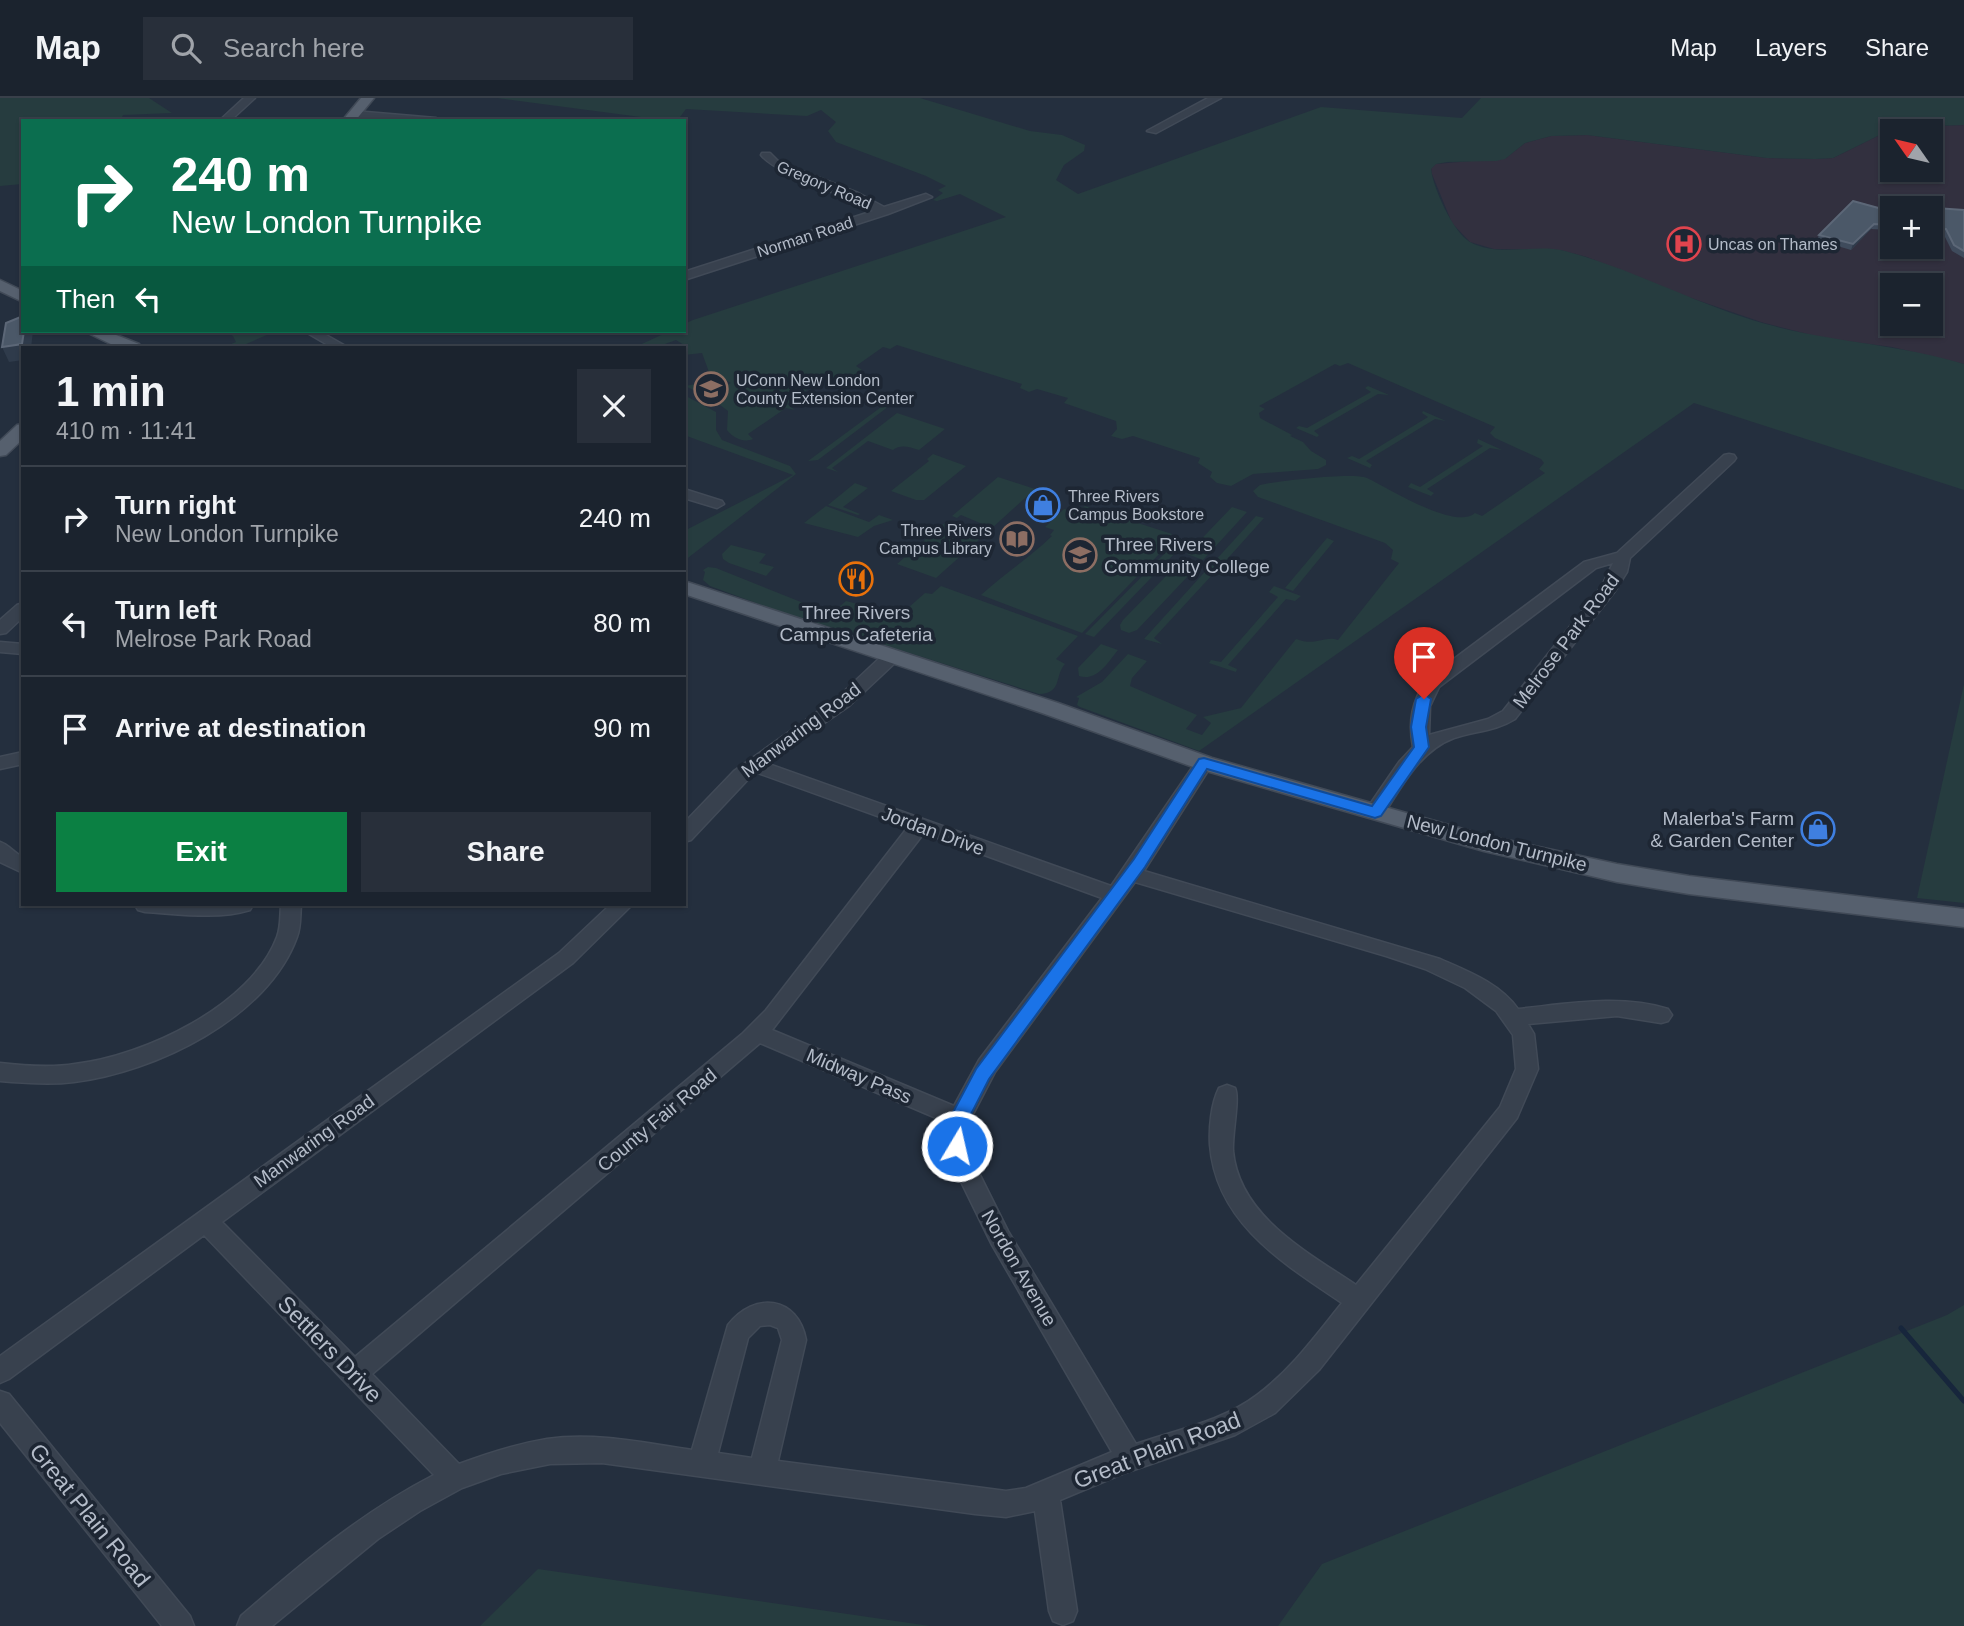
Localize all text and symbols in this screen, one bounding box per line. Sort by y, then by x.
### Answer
search box [143,17,633,80]
text: Map [35,29,101,66]
icon: search [167,29,205,67]
text: Search here [223,33,365,63]
text: Map [1670,34,1717,61]
text: Layers [1755,34,1827,61]
text: Share [1865,34,1929,61]
north arrow [1880,119,1942,182]
map controls [1880,119,1943,336]
icon: right [56,147,147,238]
text: 240 m [171,147,310,201]
street label: Gregory Road [774,158,874,212]
button: + [1880,196,1943,259]
text: New London Turnpike [171,204,482,240]
street label: Norman Road [755,214,855,260]
hospital icon: Uncas on Thames [1665,225,1703,263]
place label: Uncas on Thames [1708,236,1838,253]
button: − [1880,273,1943,336]
icon: left [129,280,167,318]
text: Then [56,284,115,314]
text: 1 min [56,368,166,415]
button: close [577,369,651,443]
school or university icon: UConn New London County Extension Center [692,370,730,408]
place label: UConn New London County Extension Center [736,372,915,407]
text: 410 m · 11:41 [56,418,196,444]
shop icon: Three Rivers Campus Bookstore [1024,486,1062,524]
place label: Three Rivers Campus Bookstore [1068,488,1204,523]
text: Turn right [115,490,236,520]
icon: right [56,500,94,538]
text: 240 m [579,503,651,533]
library icon: Three Rivers Campus Library [998,520,1036,558]
text: New London Turnpike [115,521,339,547]
place label: Three Rivers Campus Library [879,522,992,557]
place label: Three Rivers Community College [1104,534,1270,577]
school or university icon: Three Rivers Community College [1061,536,1099,574]
restaurant icon: Three Rivers Campus Cafeteria [837,560,875,598]
street label: Melrose Park Road [1509,570,1623,712]
text: Turn left [115,595,217,625]
place label: Three Rivers Campus Cafeteria [779,602,933,645]
icon: left [56,605,94,643]
text: 80 m [593,608,651,638]
text: Melrose Park Road [115,626,312,652]
pin [1394,627,1454,699]
icon: arrive [1405,638,1443,676]
street label: Manwaring Road [737,678,865,782]
icon: arrive [56,710,94,748]
text: Arrive at destination [115,713,366,743]
text: 90 m [593,713,651,743]
street label: Jordan Drive [879,803,987,859]
place label: Malerba's Farm & Garden Center [1650,808,1795,851]
street label: New London Turnpike [1405,810,1589,876]
shop icon: Malerba's Farm & Garden Center [1799,810,1837,848]
button: Exit [56,812,347,892]
button: Share [361,812,651,892]
street label: Midway Pass [803,1044,915,1108]
street label: County Fair Road [593,1064,721,1176]
street label: Manwaring Road [250,1090,378,1192]
position arrow [920,1109,994,1183]
street label: Nordon Avenue [977,1206,1061,1330]
street label: Settlers Drive [273,1290,387,1408]
street label: Great Plain Road [1070,1406,1244,1494]
street label: Great Plain Road [24,1438,156,1592]

